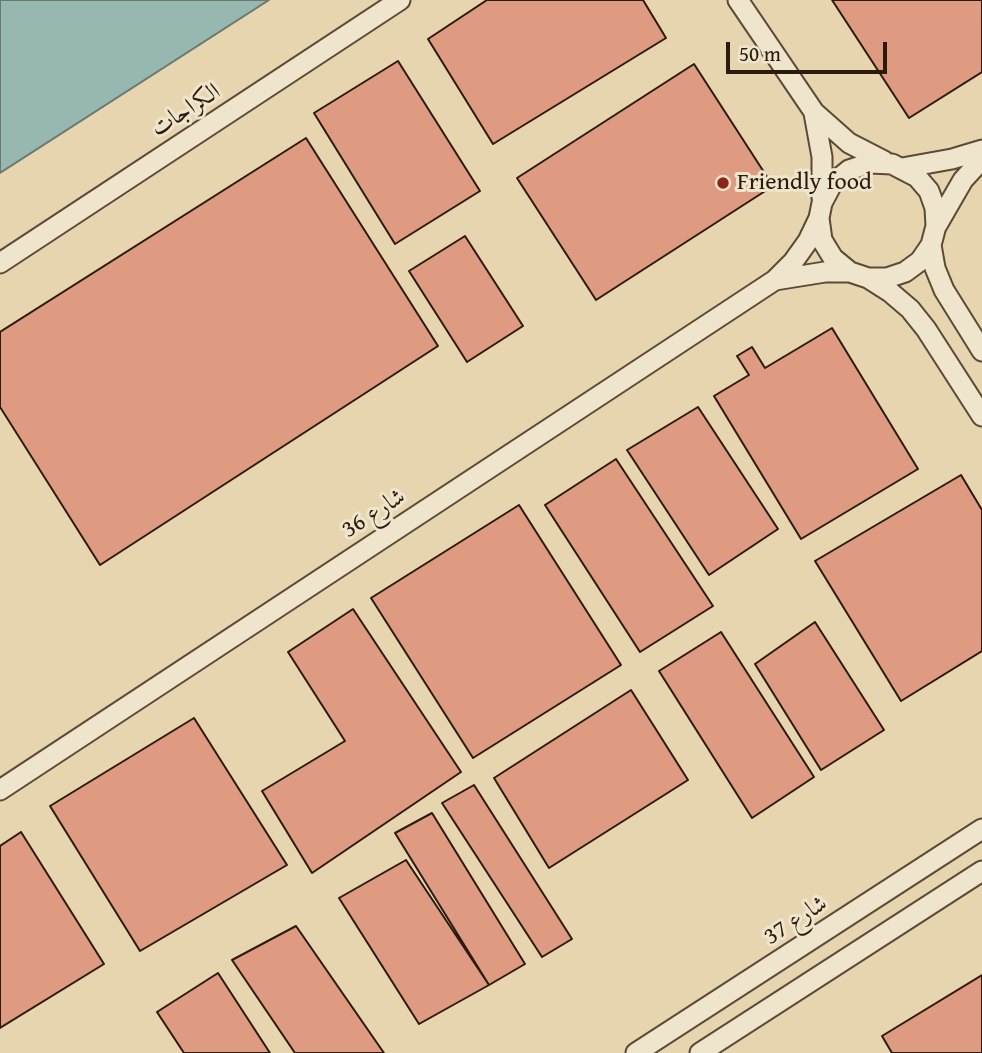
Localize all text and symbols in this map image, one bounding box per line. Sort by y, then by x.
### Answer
scale bar [730,28,891,72]
text: 50 m [739,38,781,69]
street label: الكراجات [146,78,226,144]
place label: Friendly food [737,169,872,197]
marker: Friendly food [715,175,731,191]
street label: شارع 36 [337,483,411,545]
street label: شارع 37 [759,890,833,952]

